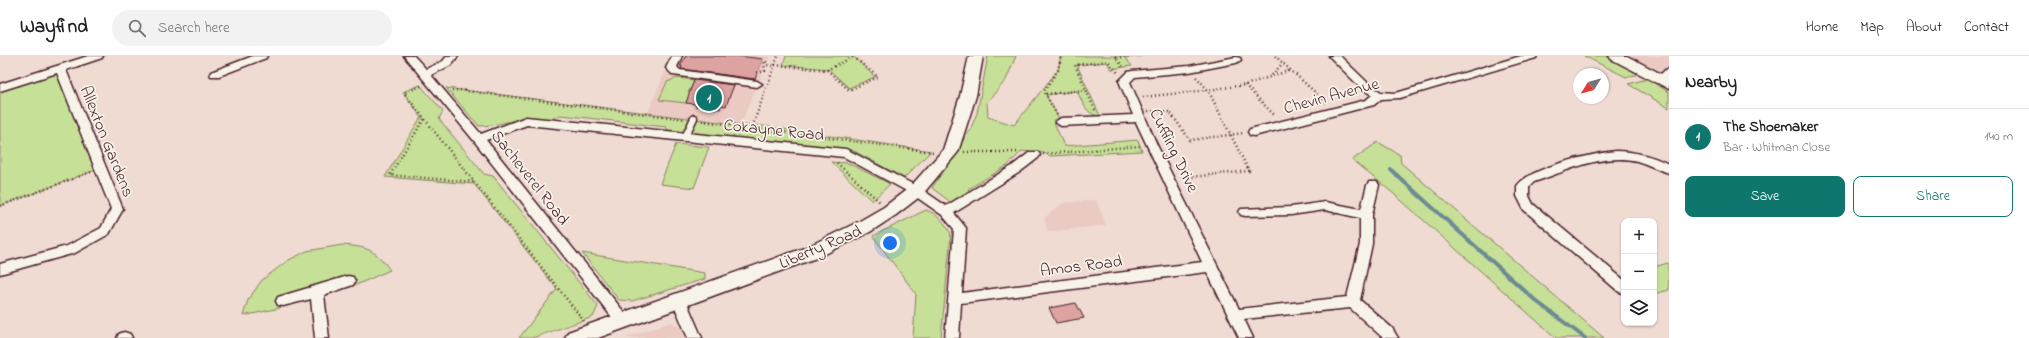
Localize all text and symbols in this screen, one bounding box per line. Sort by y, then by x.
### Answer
search box [112,10,392,46]
text: Wayfind [20,14,88,41]
icon: search [126,17,148,39]
text: Search here [158,17,230,39]
text: Home [1806,17,1838,38]
text: Map [1860,17,1884,38]
text: About [1906,17,1942,38]
text: Contact [1964,17,2009,38]
north arrow [1573,68,1609,104]
text: Nearby [1685,70,1737,95]
street label: Chevin Avenue [1281,72,1382,121]
street label: Allexton Gardens [73,82,140,201]
pin: 1 [696,83,722,113]
street label: Cuffling Drive [1141,104,1205,198]
street label: Cokayne Road [722,113,826,149]
text: The Shoemaker [1723,116,1818,138]
street label: Sacheverel Road [485,125,575,231]
text: 1 [1696,127,1700,146]
text: 140 m [1985,127,2013,146]
text: Bar · Whitman Close [1723,138,1830,157]
button: Save [1685,176,1845,217]
button: Share [1853,176,2013,217]
map controls [1621,218,1657,326]
button: + [1621,218,1657,254]
street label: Liberty Road [775,219,867,277]
your location [880,233,900,253]
street label: Amos Road [1039,249,1124,284]
button: − [1621,254,1657,290]
button: layers [1621,290,1657,326]

